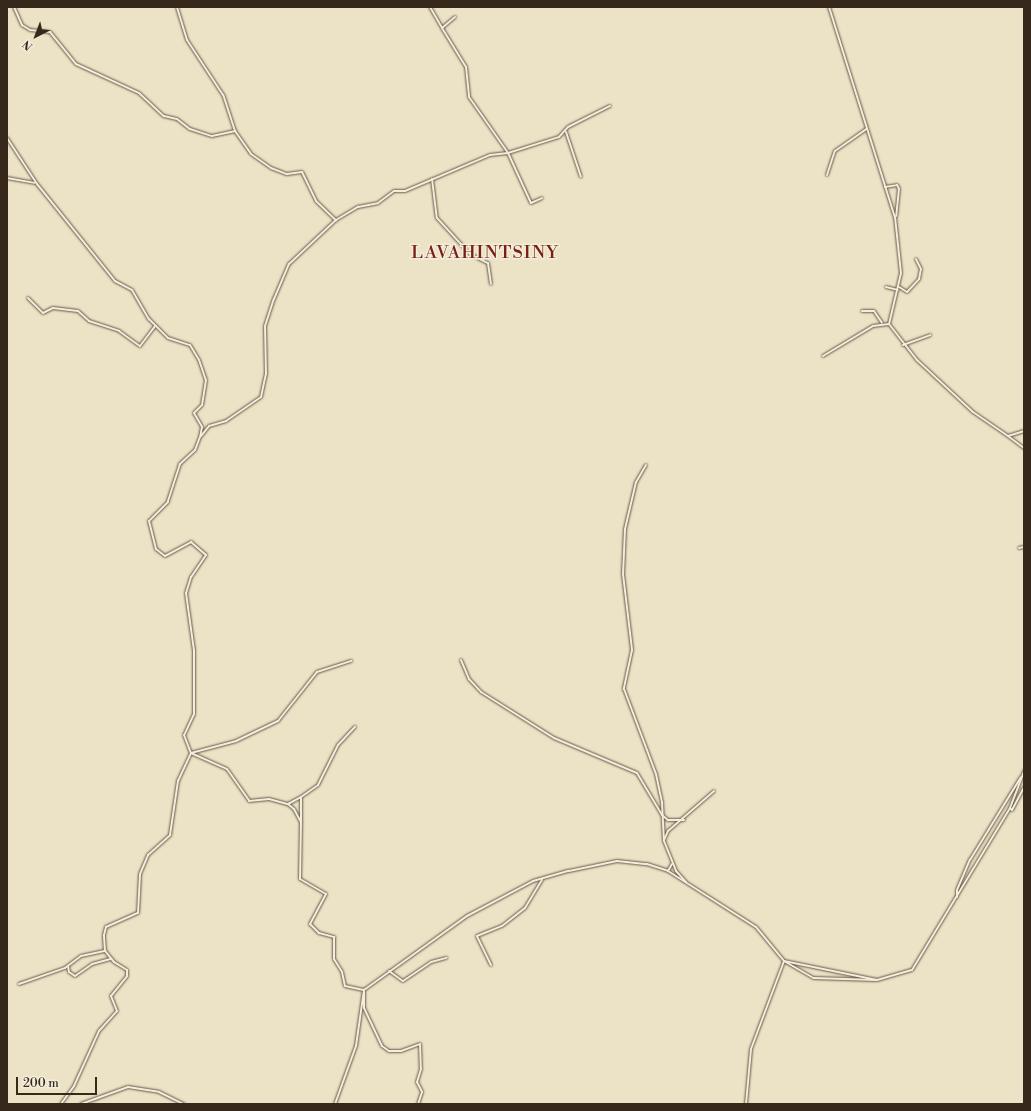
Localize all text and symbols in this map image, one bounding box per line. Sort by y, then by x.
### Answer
north arrow [16,16,56,56]
text: N [20,37,36,53]
district label: LAVAHINTSINY [411,242,559,264]
scale bar [18,1069,99,1095]
text: 200 m [23,1076,59,1091]

